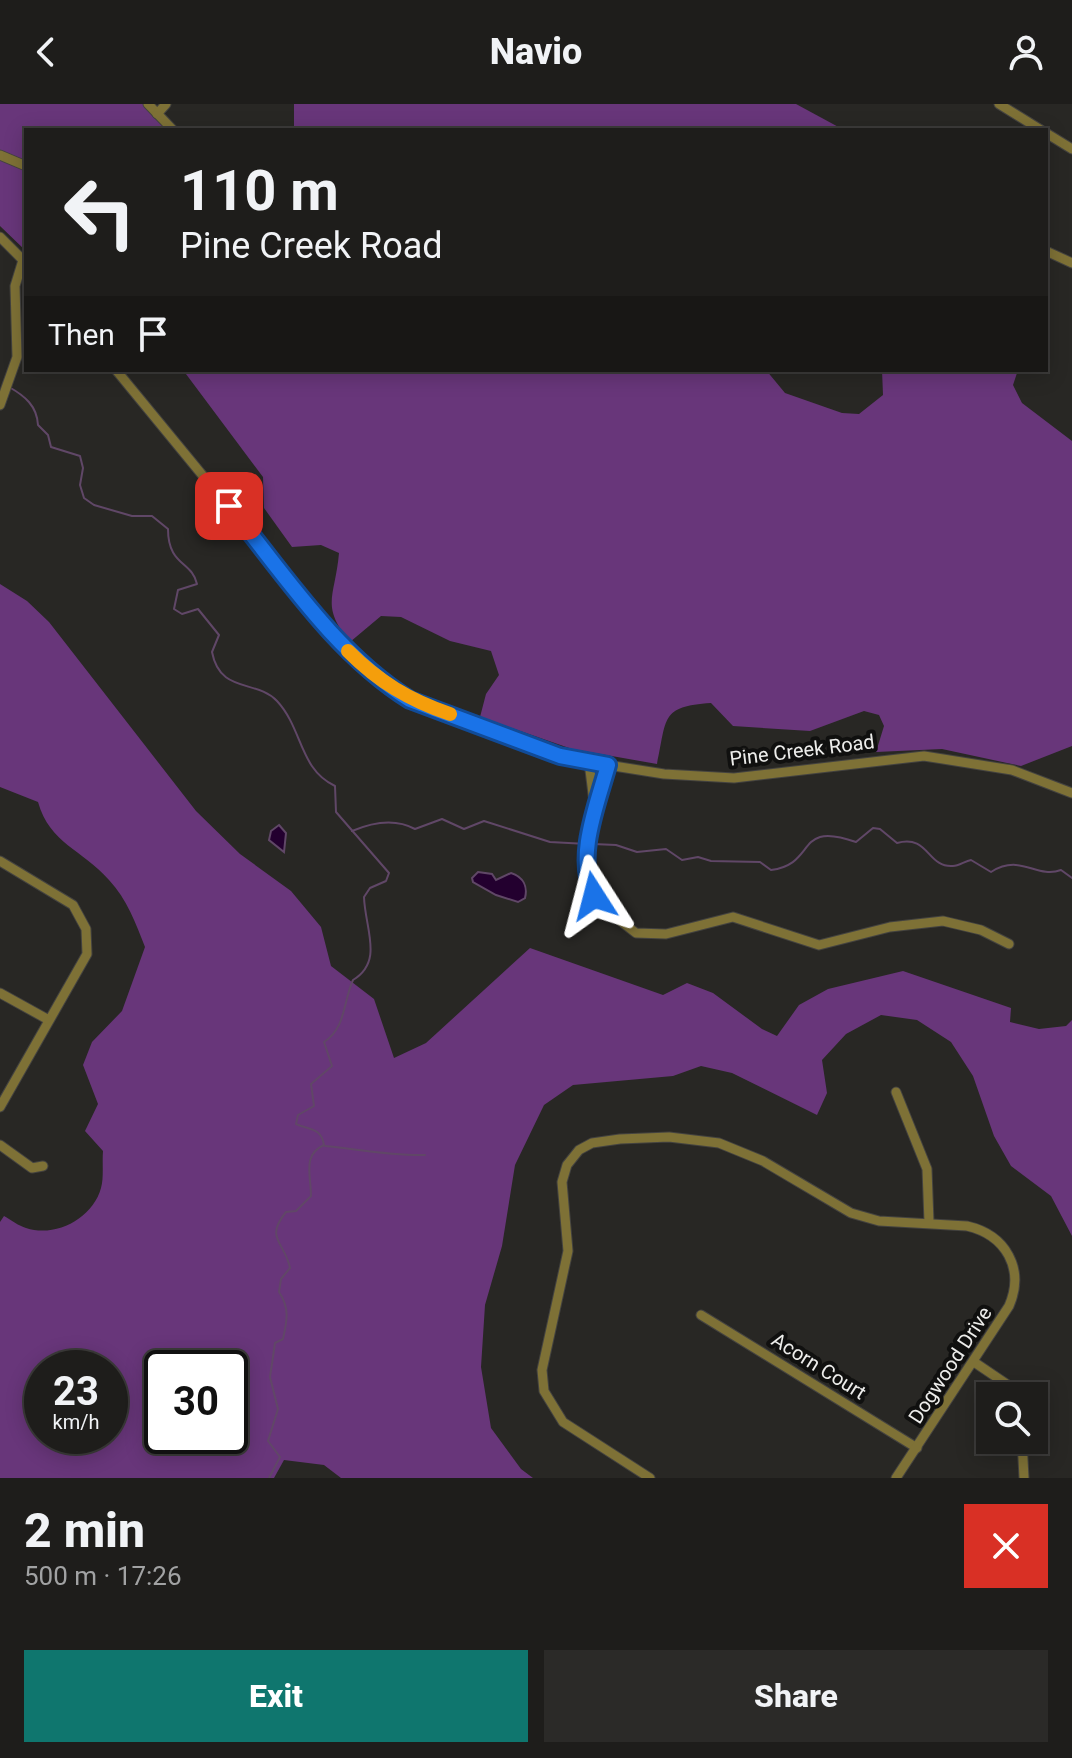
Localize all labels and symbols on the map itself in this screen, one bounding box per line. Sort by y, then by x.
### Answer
pin [195,472,263,540]
street label: Pine Creek Road [728,729,876,771]
position arrow [552,854,636,938]
street label: Dogwood Drive [903,1302,997,1428]
street label: Acorn Court [767,1327,871,1405]
speed limit sign: 30 [144,1350,248,1454]

